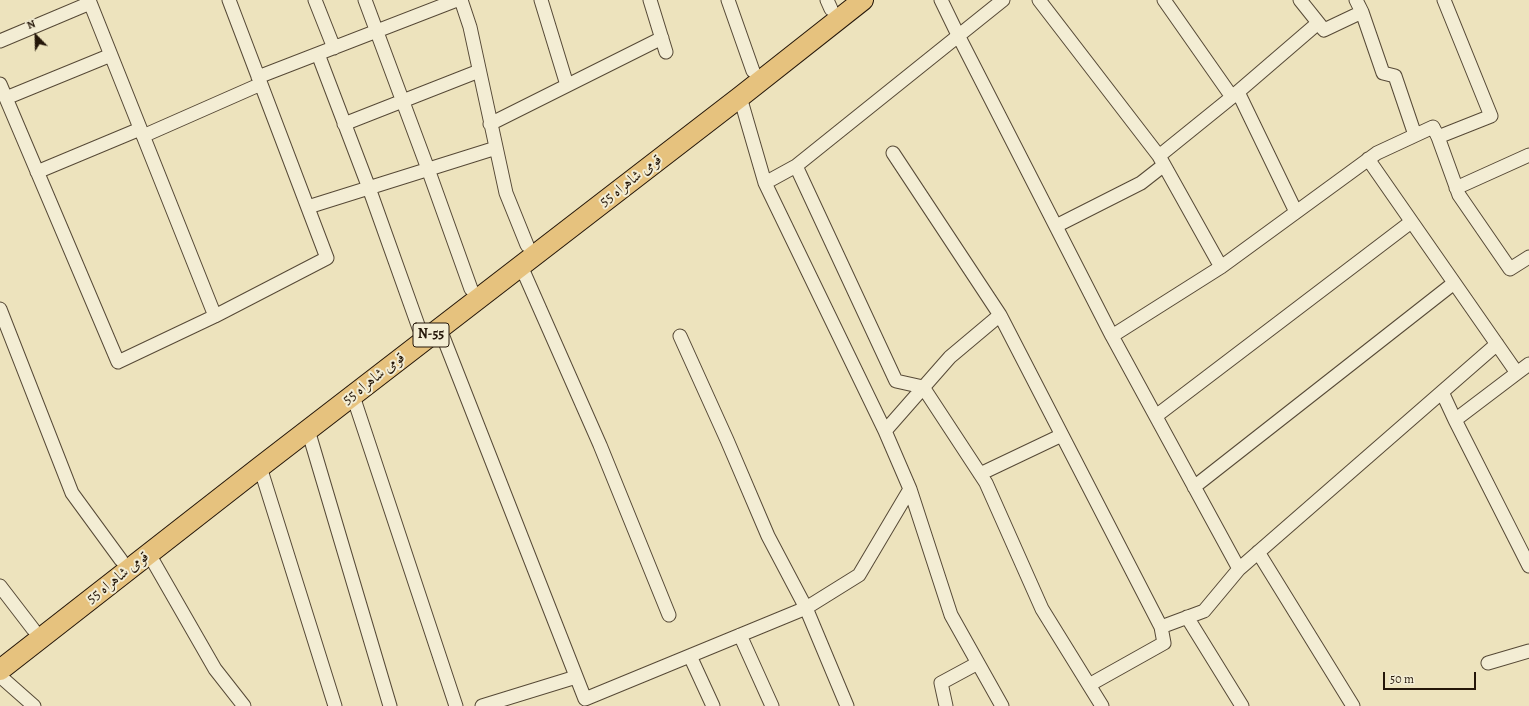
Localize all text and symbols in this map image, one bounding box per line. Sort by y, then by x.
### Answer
north arrow [16,16,56,56]
text: N [24,16,38,33]
street label: قومی شاہراہ 55 [596,151,666,211]
road number: N-55 [413,323,449,347]
street label: قومی شاہراہ 55 [339,349,409,409]
street label: قومی شاہراہ 55 [83,548,153,608]
scale bar [1385,664,1478,690]
text: 50 m [1390,671,1414,687]

